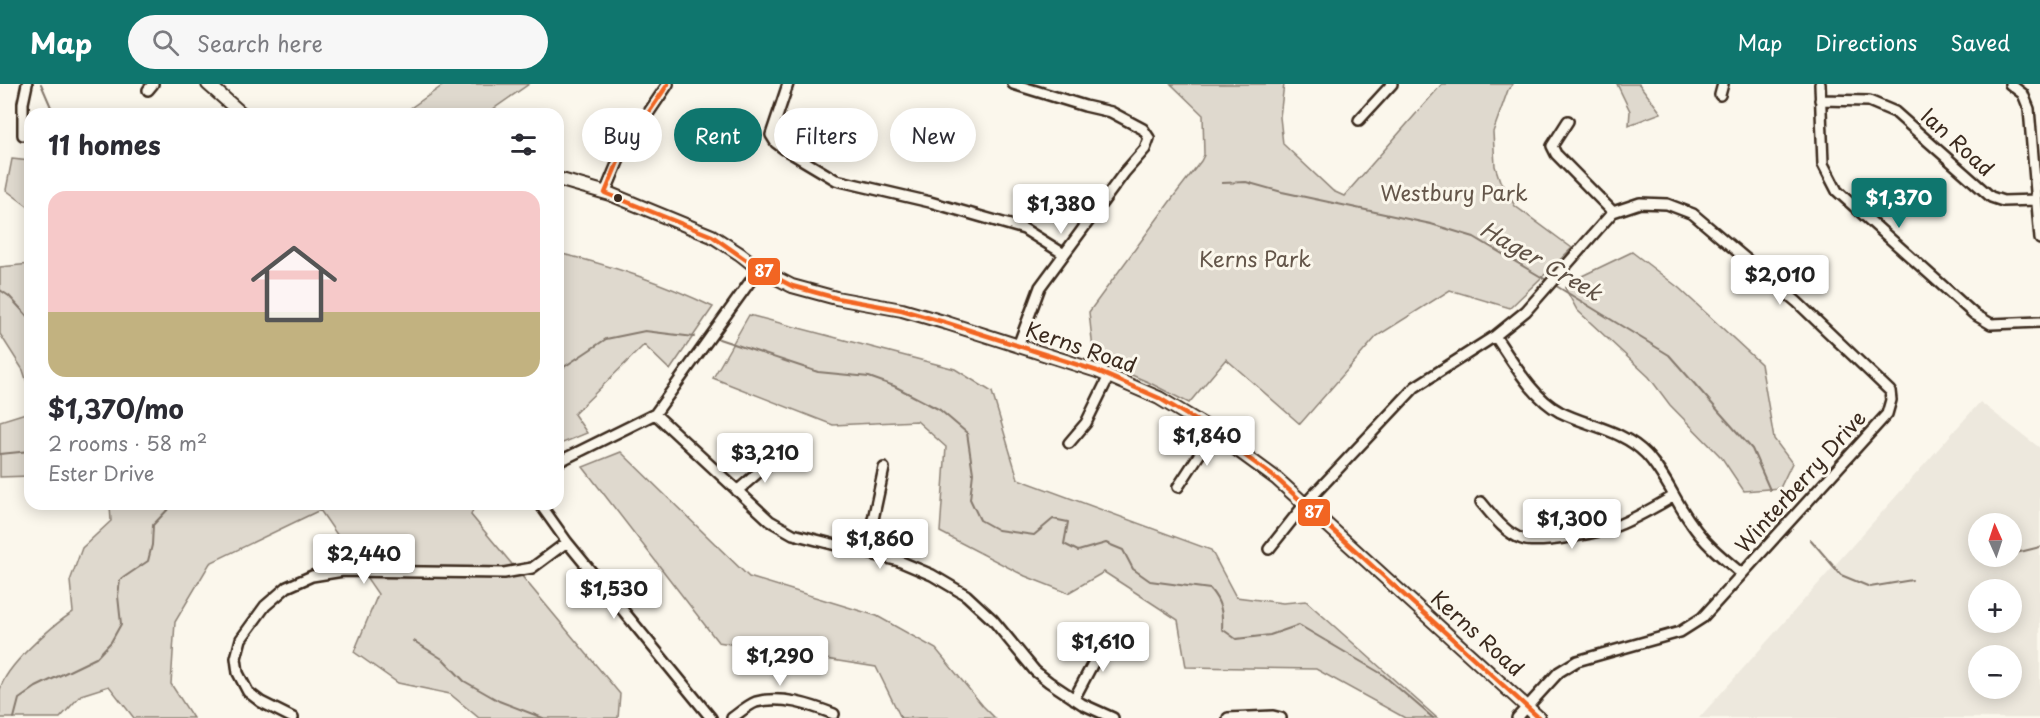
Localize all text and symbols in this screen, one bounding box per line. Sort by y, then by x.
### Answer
search box [128,15,548,69]
text: Map [30,21,92,64]
icon: search [149,26,182,59]
text: Search here [197,26,323,59]
text: Map [1737,26,1782,58]
text: Directions [1815,26,1917,58]
text: Saved [1950,26,2010,58]
street label: Ian Road [1914,100,2002,183]
chip: Buy [582,108,662,162]
chip: Rent [674,108,762,162]
chip: Filters [774,108,878,162]
chip: New [890,108,976,162]
text: 11 homes [48,125,161,164]
icon: filters [507,128,540,161]
park label: Westbury Park [1380,176,1528,208]
pin: $1,370 [1850,178,1948,229]
text: $1,370 [1866,182,1932,212]
pin: $1,380 [1012,184,1110,235]
text: $1,380 [1027,188,1095,218]
unlabelled marker [612,192,624,204]
water label: Hager Creek [1475,211,1610,309]
icon: home [240,230,348,338]
park label: Kerns Park [1199,242,1311,274]
pin: $2,010 [1731,255,1829,306]
line badge: 87 [747,257,781,286]
text: 87 [755,258,774,282]
text: $2,010 [1745,259,1815,289]
street label: Kerns Road [1022,312,1142,380]
text: $1,370/mo [48,389,184,428]
street label: Winterberry Drive [1726,402,1873,559]
pin: $1,840 [1158,416,1256,467]
text: $1,840 [1173,420,1241,450]
text: 2 rooms · 58 m² [48,428,207,458]
pin: $3,210 [716,433,814,484]
text: $3,210 [731,437,799,467]
text: Ester Drive [48,458,154,488]
line badge: 87 [1297,498,1331,527]
text: 87 [1305,499,1324,523]
pin: $1,300 [1523,499,1621,550]
text: $1,300 [1537,503,1607,533]
north arrow [1968,513,2022,567]
map controls [1968,513,2022,699]
pin: $1,860 [831,519,929,570]
text: $1,860 [846,523,914,553]
pin: $2,440 [315,534,413,585]
text: $2,440 [327,538,401,568]
pin: $1,530 [565,569,663,620]
text: $1,530 [580,573,648,603]
button: + [1968,579,2022,633]
street label: Kerns Road [1425,582,1532,683]
pin: $1,610 [1054,622,1152,673]
text: $1,610 [1071,626,1135,656]
pin: $1,290 [731,636,829,687]
text: $1,290 [746,640,814,670]
button: − [1968,645,2022,699]

